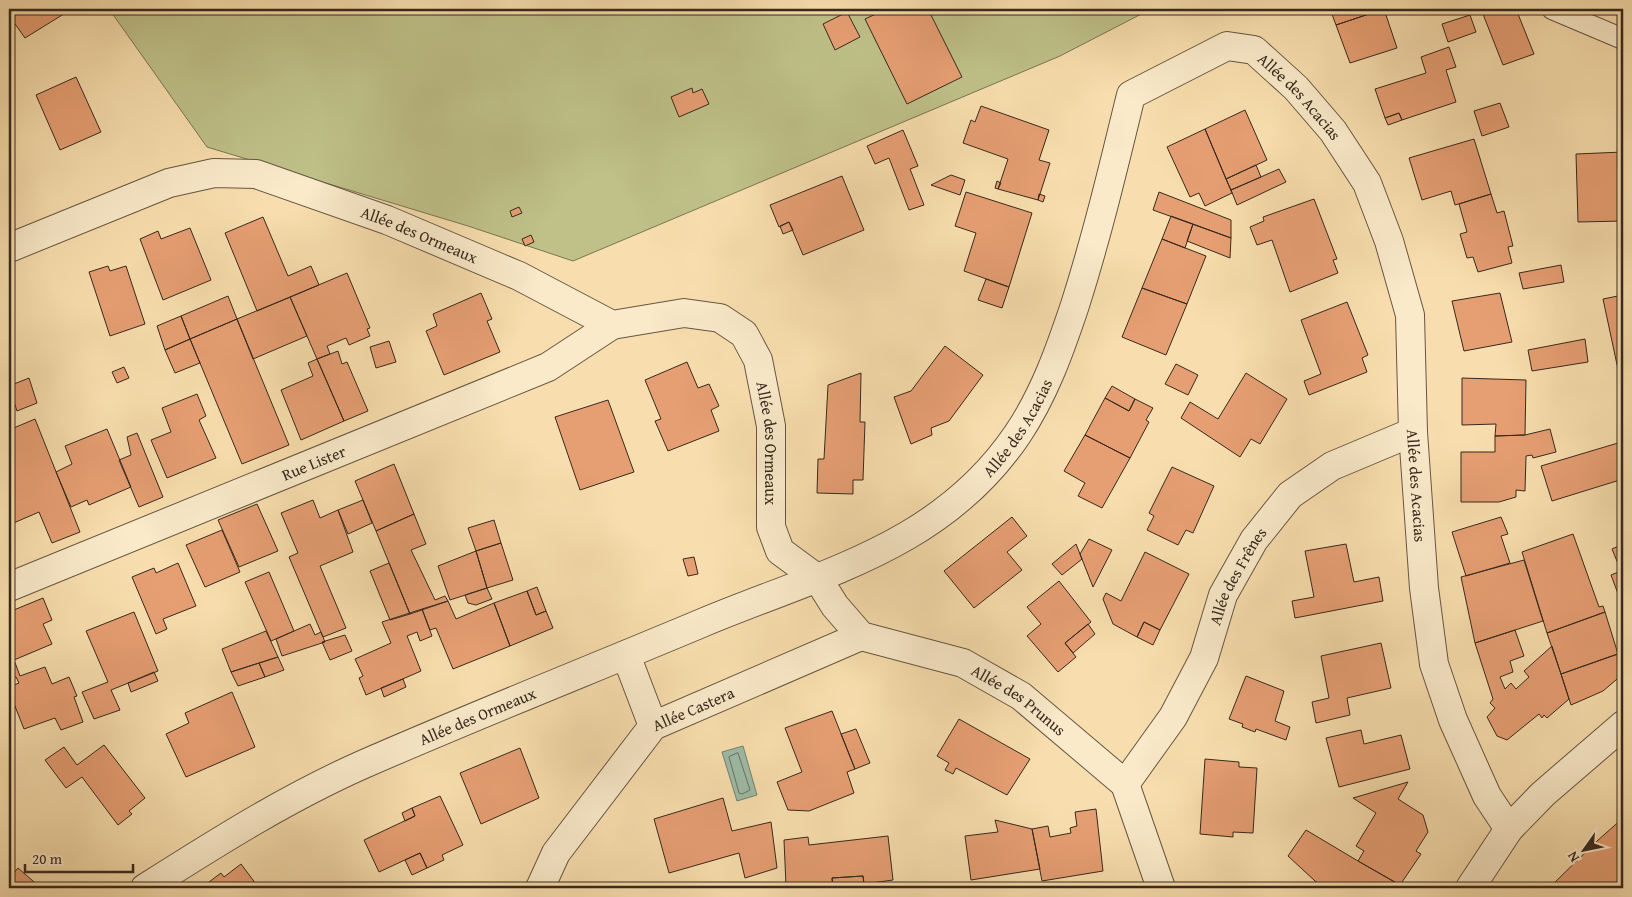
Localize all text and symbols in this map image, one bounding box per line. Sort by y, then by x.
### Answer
street label: Allée des Acacias [1252,47,1348,145]
street label: Allée des Ormeaux [358,200,482,269]
street label: Allée des Acacias [977,375,1058,482]
street label: Allée des Ormeaux [750,379,783,506]
street label: Allée des Acacias [1401,428,1433,543]
street label: Rue Lister [278,439,350,487]
street label: Allée des Frênes [1203,522,1272,628]
street label: Allée des Prunus [967,658,1071,741]
street label: Allée Castera [648,680,738,737]
street label: Allée des Ormeaux [415,681,540,751]
north arrow [1560,824,1610,874]
scale bar [25,842,132,874]
text: N [1562,847,1584,866]
text: 20 m [32,848,63,869]

